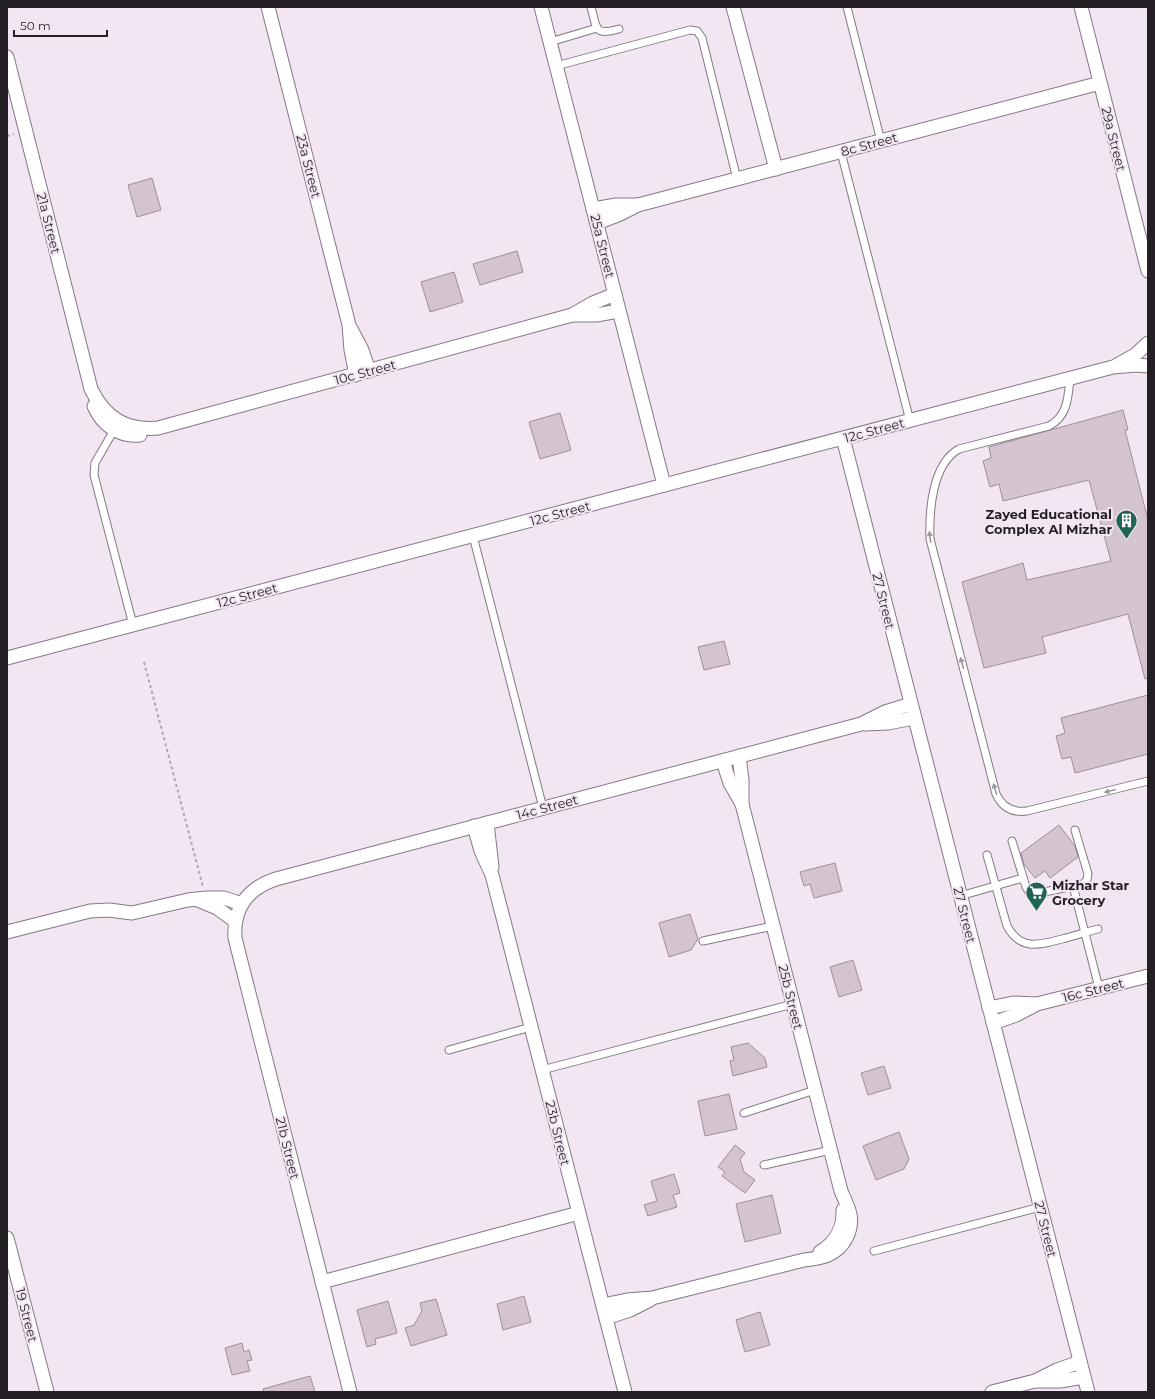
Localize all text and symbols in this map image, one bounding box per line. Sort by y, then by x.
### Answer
scale bar [14,12,107,38]
text: 50 m [20,18,51,33]
street label: 29a Street [1098,105,1130,173]
street label: 8c Street [839,129,899,159]
street label: 23a Street [293,132,325,200]
street label: 21a Street [34,191,64,255]
street label: 25a Street [587,212,619,280]
street label: 10c Street [332,356,398,388]
street label: 12c Street [842,414,906,446]
street label: 12c Street [528,497,592,529]
place label: Zayed Educational Complex Al Mizhar [985,506,1112,537]
building icon: Zayed Educational Complex Al Mizhar [1114,508,1140,541]
one-way arrow [927,531,933,543]
street label: 27 Street [869,571,899,631]
street label: 12c Street [215,579,279,611]
one-way arrow [959,657,965,669]
one-way arrow [992,782,998,794]
one-way arrow [1104,788,1116,794]
street label: 14c Street [514,791,580,823]
place label: Mizhar Star Grocery [1052,877,1129,908]
supermarket icon: Mizhar Star Grocery [1023,879,1049,912]
street label: 27 Street [950,885,980,945]
street label: 25b Street [775,963,807,1031]
street label: 16c Street [1061,975,1125,1005]
street label: 23b Street [542,1099,574,1167]
street label: 21b Street [273,1115,303,1181]
street label: 27 Street [1031,1199,1061,1259]
street label: 19 Street [13,1286,41,1344]

